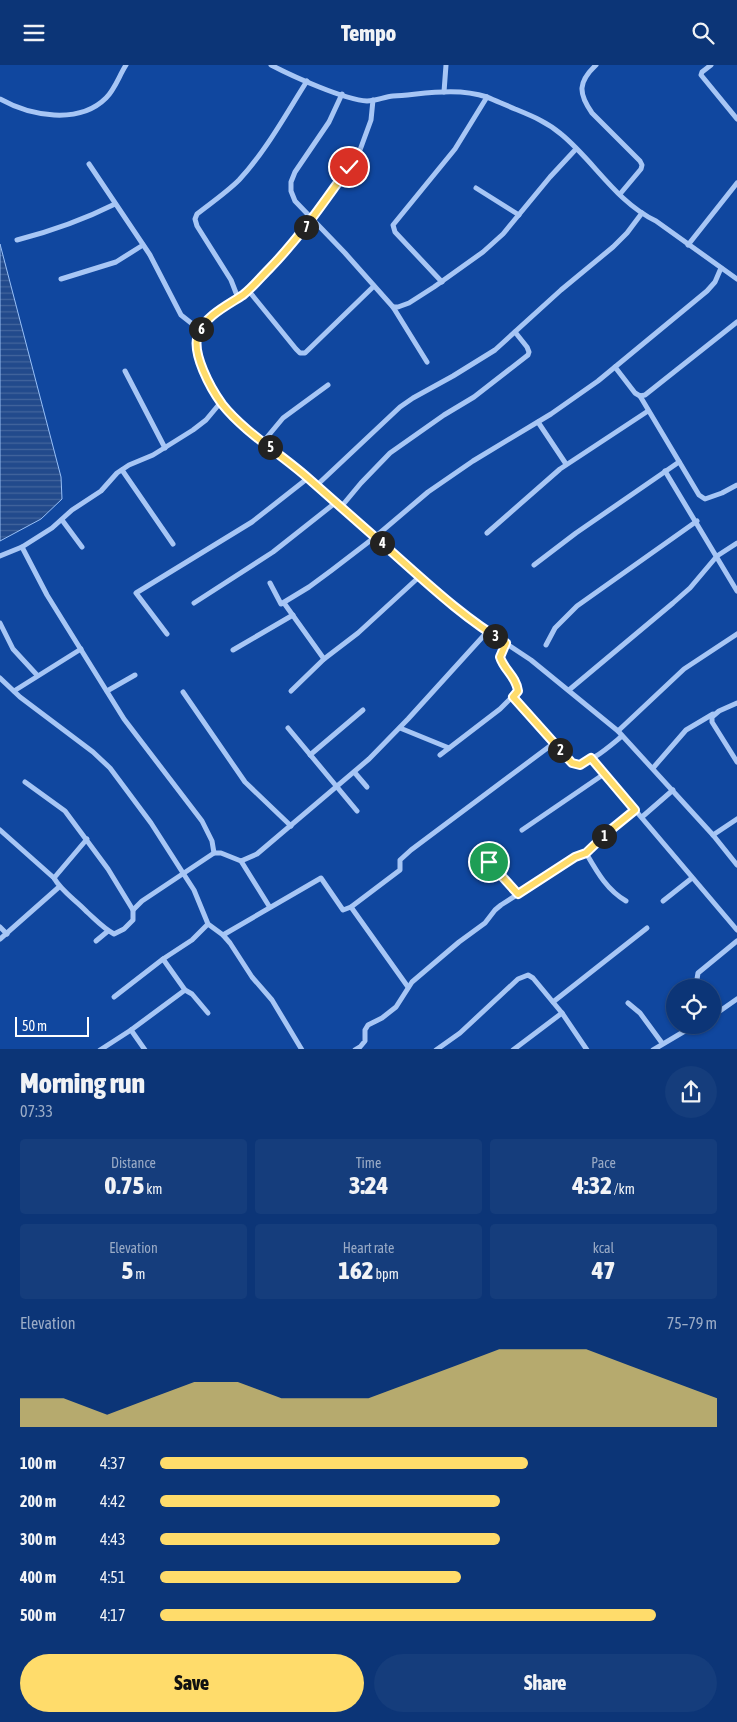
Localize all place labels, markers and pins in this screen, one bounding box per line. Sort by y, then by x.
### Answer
pin [328,146,370,188]
pin: 7 [294,215,318,239]
pin: 6 [188,317,214,341]
pin: 5 [258,435,282,459]
pin: 4 [370,531,394,555]
pin: 3 [482,623,508,649]
pin: 2 [548,737,572,763]
pin: 1 [592,823,616,849]
pin [468,841,510,883]

